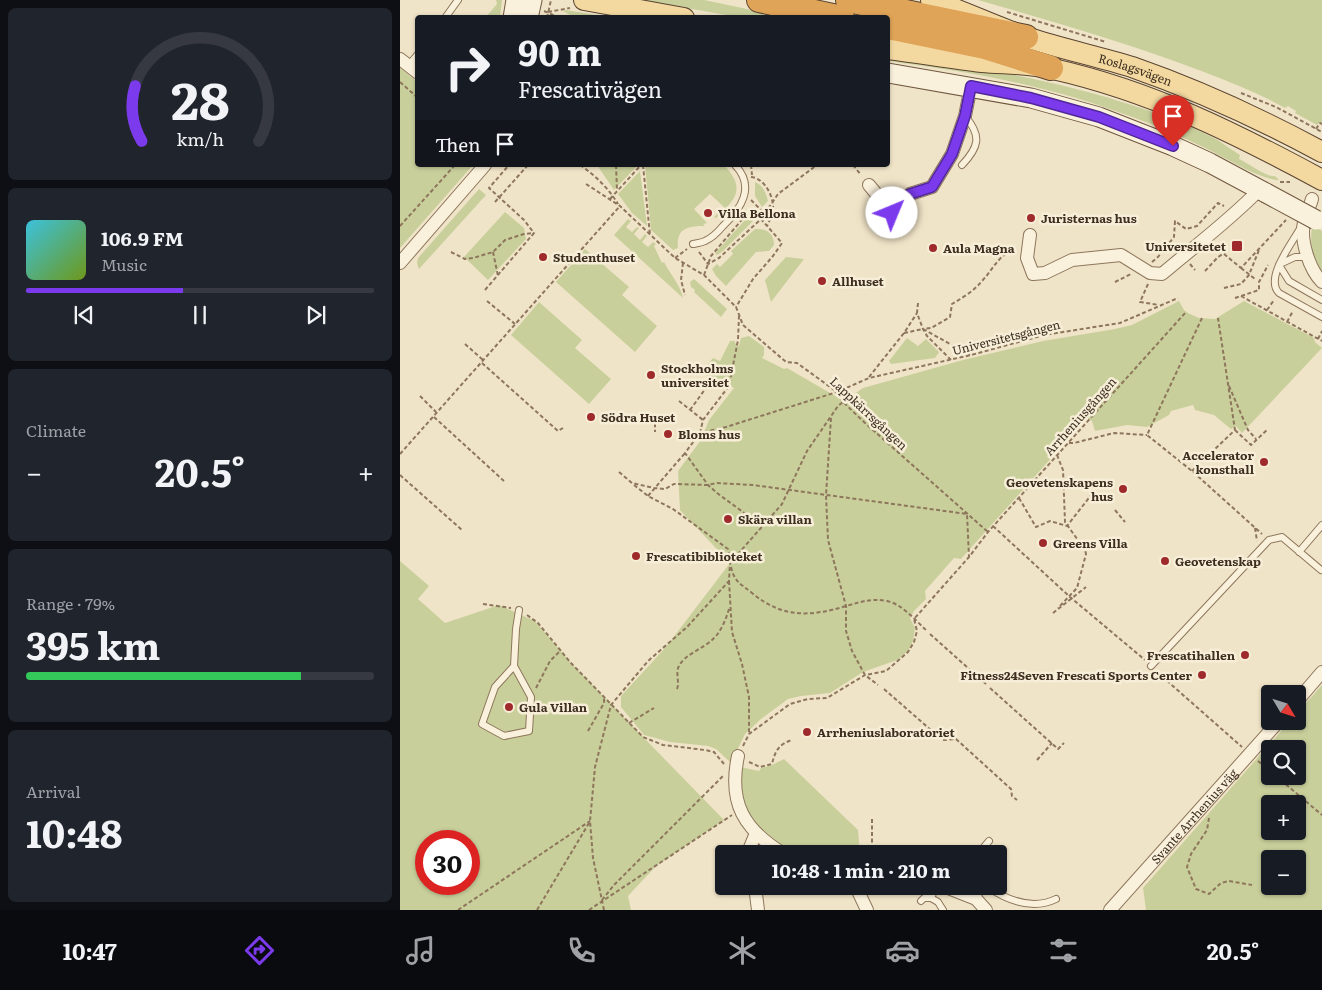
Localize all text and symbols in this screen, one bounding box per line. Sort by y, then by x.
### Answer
text: 90 m [518,25,602,77]
icon: right [435,35,500,100]
street label: Roslagsvägen [1096,49,1175,90]
text: 28 [171,59,229,136]
text: Frescativägen [518,72,662,105]
pin [1152,95,1194,146]
icon: arrive [1159,102,1187,130]
text: km/h [176,125,224,152]
text: Then [435,130,481,158]
icon: arrive [491,130,519,158]
position arrow [865,186,917,238]
place label: Villa Bellona [718,204,796,222]
marker: Villa Bellona [702,207,714,219]
place label: Juristernas hus [1041,209,1137,227]
marker: Juristernas hus [1025,212,1037,224]
text: 106.9 FM [101,224,183,252]
place label: Universitetet [1145,237,1227,255]
place label: Aula Magna [943,239,1015,257]
marker: Universitetet [1230,239,1244,253]
marker: Aula Magna [927,242,939,254]
place label: Studenthuset [553,248,636,266]
marker: Studenthuset [537,251,549,263]
text: Music [101,252,147,276]
place label: Allhuset [832,272,885,290]
marker: Allhuset [816,275,828,287]
icon: previous [70,301,98,329]
icon: pause [186,301,214,329]
icon: next [302,301,330,329]
street label: Universitetsgången [950,315,1062,359]
place label: Stockholms universitet [661,359,733,391]
marker: Stockholms universitet [645,369,657,381]
street label: Lappkärrsgången [826,372,912,454]
street label: Arrheniusgången [1040,373,1120,459]
place label: Södra Huset [601,408,676,426]
marker: Södra Huset [585,411,597,423]
text: Climate [26,418,86,442]
place label: Bloms hus [678,425,740,443]
marker: Bloms hus [662,428,674,440]
text: 20.5° [155,442,245,499]
place label: Accelerator konsthall [1182,446,1255,478]
text: − [26,450,42,492]
text: + [358,450,374,492]
marker: Accelerator konsthall [1258,456,1270,468]
place label: Geovetenskapens hus [1006,473,1113,505]
marker: Geovetenskapens hus [1117,483,1129,495]
place label: Skära villan [738,510,812,528]
marker: Skära villan [722,513,734,525]
place label: Greens Villa [1053,534,1128,552]
marker: Greens Villa [1037,537,1049,549]
place label: Frescatibiblioteket [646,547,763,565]
marker: Frescatibiblioteket [630,550,642,562]
place label: Geovetenskap [1175,552,1261,570]
marker: Geovetenskap [1159,555,1171,567]
text: Range · 79% [26,591,115,615]
text: 395 km [26,615,160,672]
place label: Frescatihallen [1147,646,1236,664]
marker: Frescatihallen [1239,649,1251,661]
place label: Fitness24Seven Frescati Sports Center [960,666,1192,684]
marker: Fitness24Seven Frescati Sports Center [1196,669,1208,681]
north arrow [1261,685,1306,730]
map controls [1261,685,1306,895]
place label: Gula Villan [519,698,588,716]
marker: Gula Villan [503,701,515,713]
place label: Arrheniuslaboratoriet [817,723,956,741]
marker: Arrheniuslaboratoriet [801,726,813,738]
button: search [1261,740,1306,785]
street label: Svante Arrhenius väg [1146,764,1242,868]
text: Arrival [26,779,81,803]
button: + [1261,795,1306,840]
text: 10:48 [26,803,122,860]
speed limit sign: 30 [415,830,480,895]
button: − [1261,850,1306,895]
text: 10:48 · 1 min · 210 m [771,856,951,884]
icon: directions [242,933,277,968]
icon: music [403,933,438,968]
icon: phone [564,933,599,968]
icon: climate [725,933,760,968]
icon: car [885,933,920,968]
icon: filters [1046,933,1081,968]
text: 10:47 [63,934,117,967]
text: 20.5° [1207,934,1259,967]

